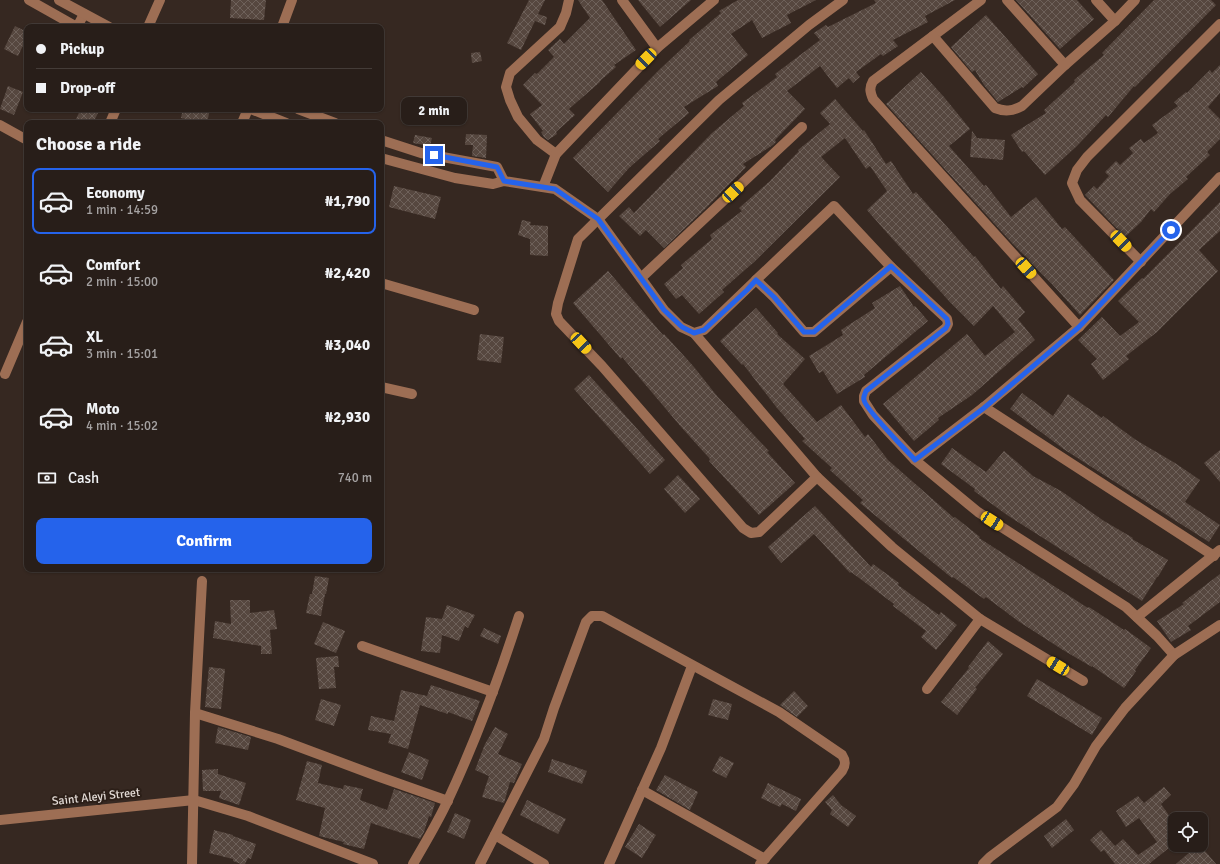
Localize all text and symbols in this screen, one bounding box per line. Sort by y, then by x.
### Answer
text: Pickup [60,40,104,58]
car [633,46,659,72]
text: Drop-off [60,79,115,97]
callout: 2 min [401,97,467,125]
text: 2 min [418,103,450,119]
text: Choose a ride [36,133,141,155]
route end [425,146,443,164]
car [720,179,746,205]
icon: car [38,183,74,219]
text: Economy [86,184,145,202]
text: ₦1,790 [325,192,370,210]
text: 1 min · 14:59 [86,202,158,218]
route start [1162,221,1180,239]
car [1108,228,1134,254]
icon: car [38,255,74,291]
car [1014,255,1038,281]
text: Comfort [86,256,140,274]
text: ₦2,420 [325,264,370,282]
text: 2 min · 15:00 [86,274,158,290]
icon: car [38,327,74,363]
text: XL [86,328,103,346]
car [568,330,594,356]
text: ₦3,040 [325,336,370,354]
text: 3 min · 15:01 [86,346,158,362]
icon: car [38,399,74,435]
text: Moto [86,400,120,418]
text: ₦2,930 [325,408,370,426]
text: 4 min · 15:02 [86,418,158,434]
icon: cash [36,467,58,489]
text: Cash [68,469,99,487]
text: 740 m [338,470,372,486]
car [979,509,1005,533]
button: Confirm [36,518,372,564]
car [1045,655,1071,677]
street label: Saint Aleyi Street [51,785,141,809]
map controls [1168,812,1208,852]
button: locate [1168,812,1208,852]

